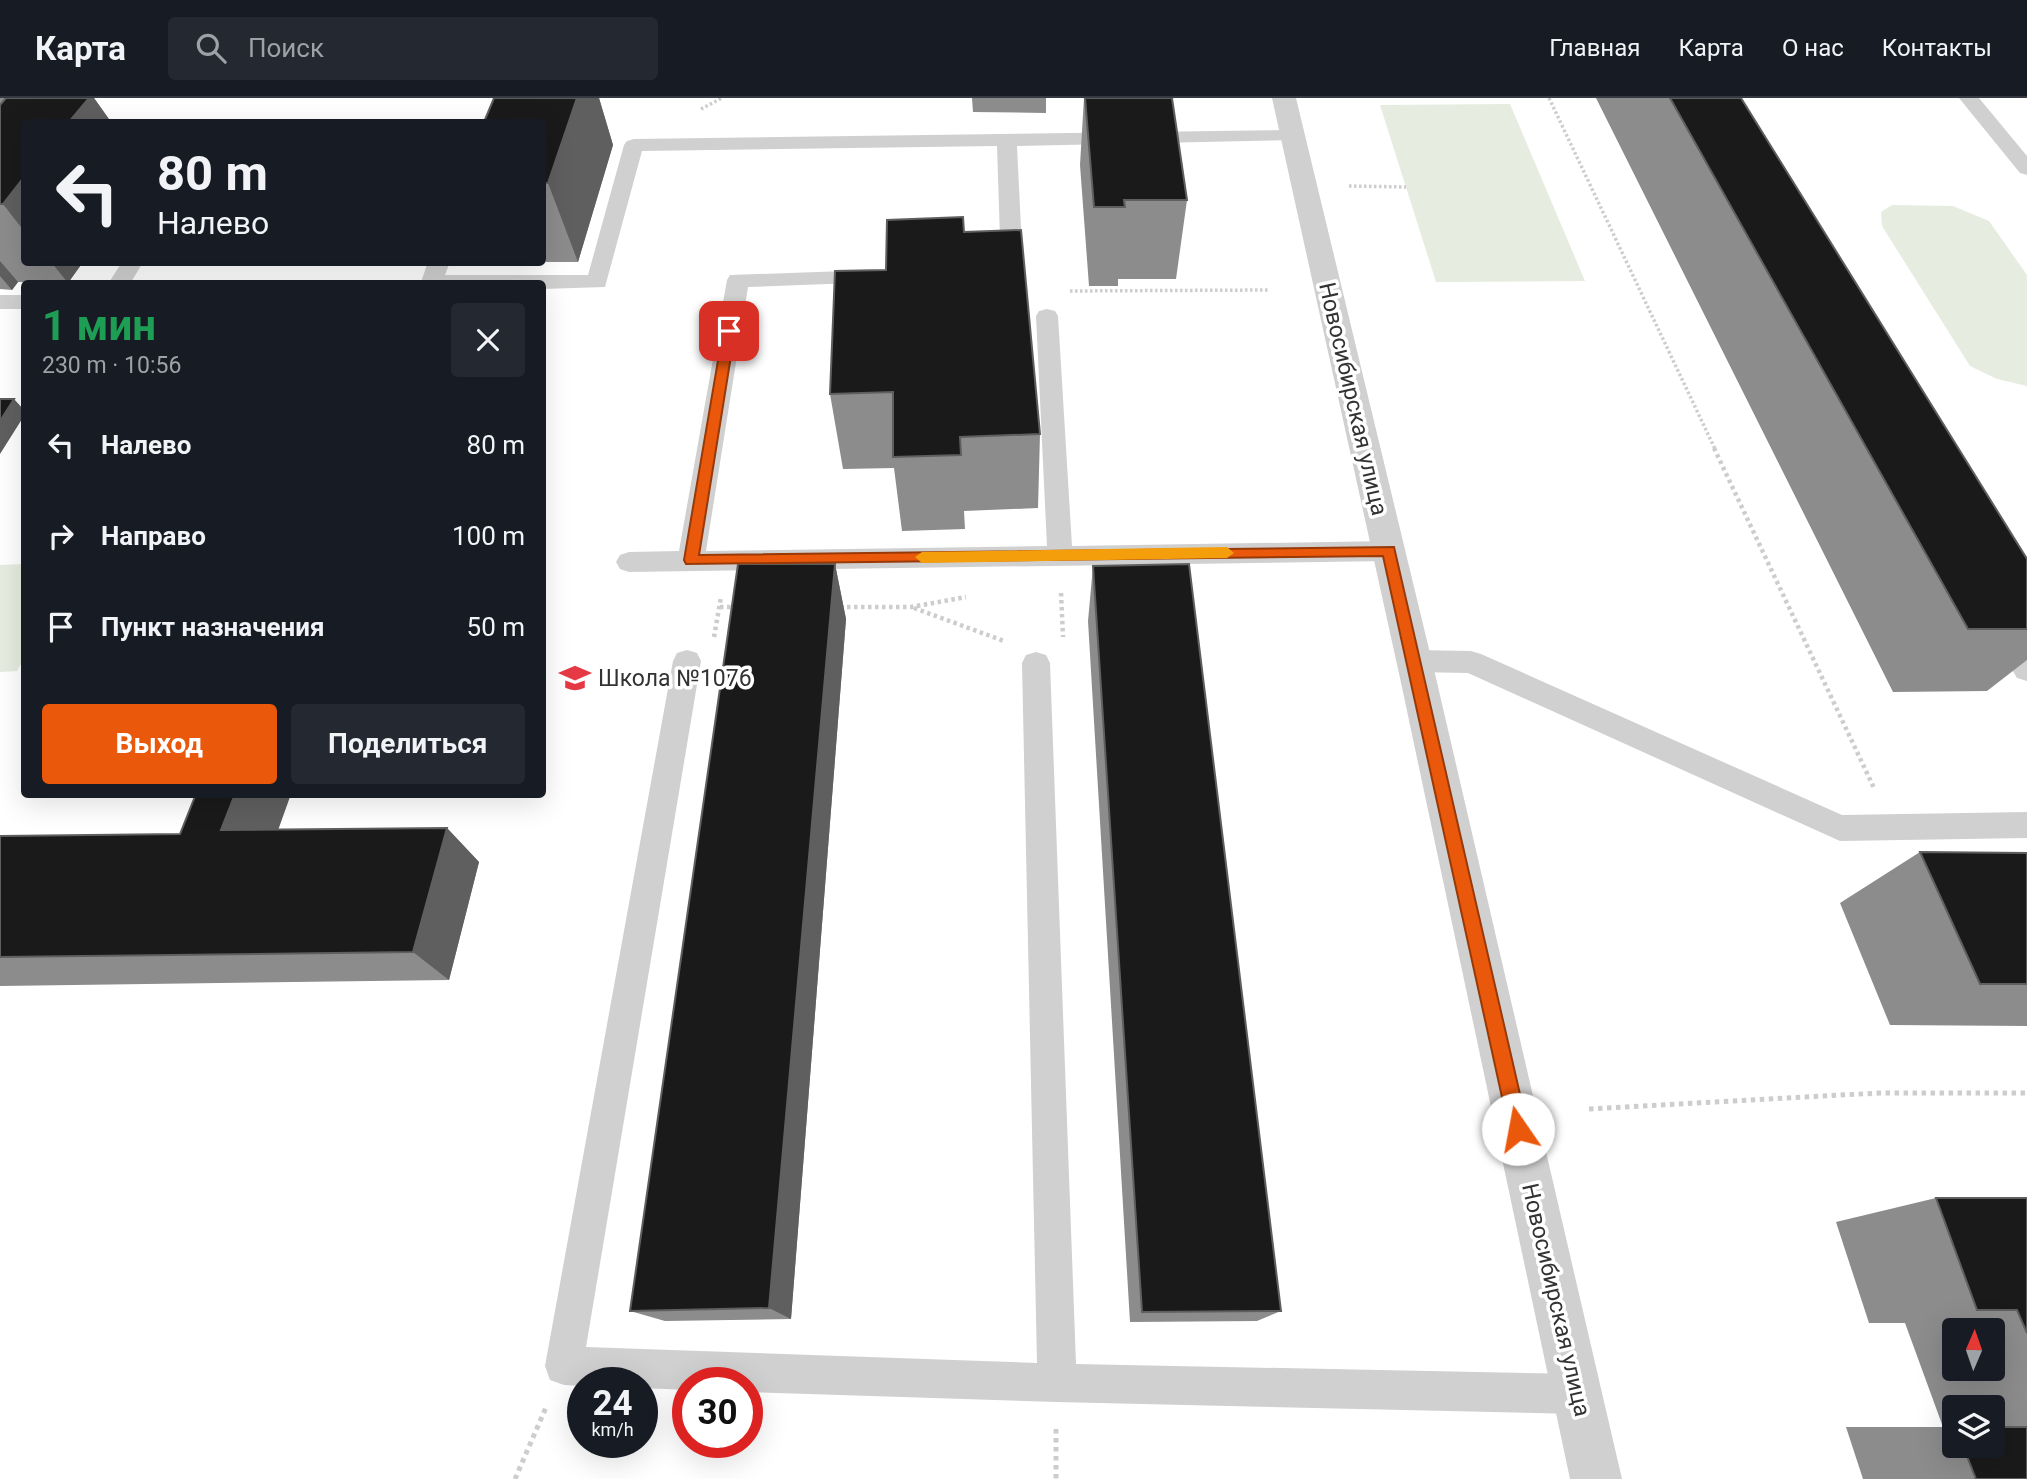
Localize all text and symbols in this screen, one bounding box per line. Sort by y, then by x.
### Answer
search box [168,17,658,80]
text: Карта [35,29,126,68]
icon: search [192,29,230,67]
text: Поиск [248,33,324,63]
text: Главная [1549,34,1640,62]
text: Карта [1678,34,1744,62]
text: О нас [1782,34,1844,62]
text: Контакты [1882,34,1992,62]
text: 80 m [157,145,268,202]
icon: left [42,147,133,238]
text: Налево [157,204,269,242]
street label: Новосибирская улица [1313,280,1393,518]
text: 1 мин [42,301,156,350]
pin [699,301,759,361]
button: close [451,303,525,377]
icon: arrive [710,312,748,350]
text: 230 m · 10:56 [42,352,181,379]
icon: left [42,426,80,464]
text: Налево [101,430,191,460]
text: 80 m [467,430,525,460]
icon: right [42,517,80,555]
text: Направо [101,521,206,551]
text: 100 m [452,521,525,551]
icon: arrive [42,608,80,646]
text: Пункт назначения [101,612,325,642]
text: 50 m [467,612,525,642]
school or university icon: Школа №1076 [558,661,592,695]
place label: Школа №1076 [598,665,752,692]
button: Выход [42,704,277,784]
button: Поделиться [291,704,525,784]
position arrow [1481,1092,1555,1166]
street label: Новосибирская улица [1516,1181,1596,1419]
north arrow [1942,1318,2006,1381]
map controls [1942,1318,2005,1458]
speed limit sign: 30 [672,1367,763,1458]
text: 24 [592,1383,633,1424]
button: layers [1942,1395,2005,1458]
text: km/h [591,1419,634,1440]

